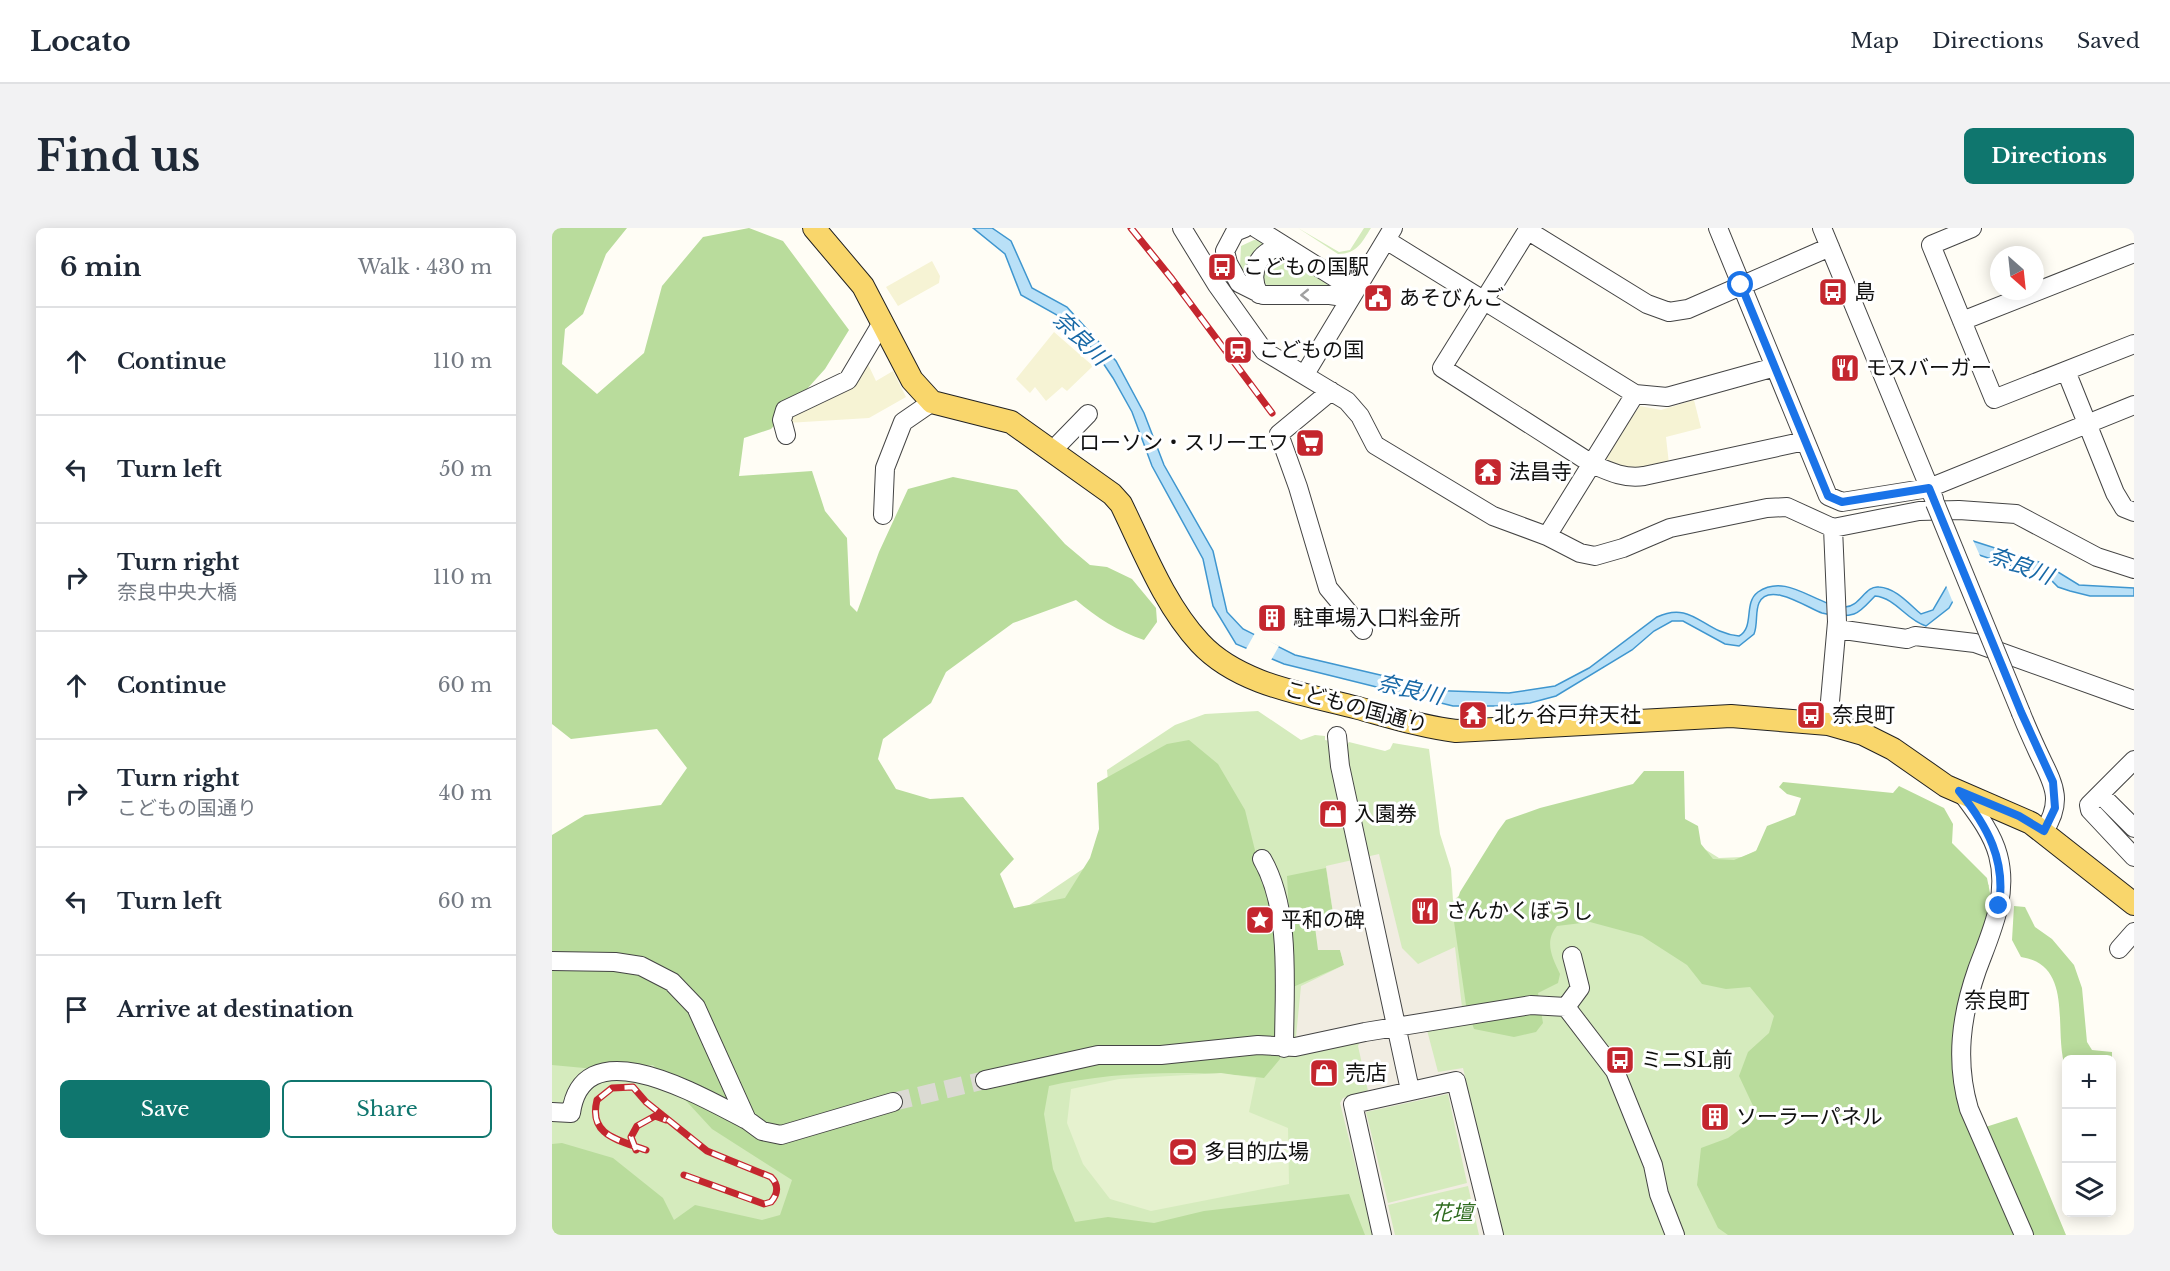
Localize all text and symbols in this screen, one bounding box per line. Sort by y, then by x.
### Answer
text: Locato [30,24,131,59]
text: Map [1850,28,1899,54]
text: Directions [1932,28,2044,54]
text: Saved [2077,28,2140,54]
button: Directions [1964,128,2134,184]
text: Find us [36,130,200,182]
north arrow [1990,246,2044,300]
text: 6 min [60,251,141,283]
bus stop icon: こどもの国駅 [1206,251,1238,283]
place label: こどもの国駅 [1243,254,1369,280]
text: Walk · 430 m [358,255,492,279]
route start [1727,271,1753,297]
bus stop icon: 島 [1817,276,1849,308]
place label: 島 [1854,279,1875,305]
public building icon: あそびんご [1362,282,1394,314]
place label: あそびんご [1399,285,1504,311]
one-way arrow [1300,289,1309,301]
water label: 奈良川 [1048,306,1115,372]
station icon: こどもの国 [1222,334,1254,366]
place label: こどもの国 [1259,337,1364,363]
icon: ahead [60,345,93,378]
text: Continue [117,348,226,375]
text: 110 m [433,349,492,373]
restaurant icon: モスバーガー [1829,352,1861,384]
place label: モスバーガー [1866,355,1992,381]
supermarket icon: ローソン・スリーエフ [1294,427,1326,459]
place label: ローソン・スリーエフ [1079,430,1289,456]
icon: left [60,453,93,486]
text: Turn left [117,456,222,483]
temple icon: 法昌寺 [1472,456,1504,488]
text: 50 m [439,457,492,481]
place label: 法昌寺 [1509,459,1572,485]
water label: 奈良川 [1985,541,2058,591]
text: Turn right [117,549,239,576]
icon: right [60,561,93,594]
text: 110 m [433,565,492,589]
text: 奈良中央大橋 [117,580,237,604]
building icon: 駐車場入口料金所 [1256,602,1288,634]
place label: 駐車場入口料金所 [1293,605,1461,631]
icon: ahead [60,669,93,702]
water label: 奈良川 [1375,669,1447,711]
text: Continue [117,672,226,699]
text: 60 m [438,673,492,697]
street label: こどもの国通り [1282,675,1430,739]
temple icon: 北ヶ谷戸弁天社 [1457,699,1489,731]
bus stop icon: 奈良町 [1795,699,1827,731]
place label: 北ヶ谷戸弁天社 [1494,702,1641,728]
place label: 奈良町 [1832,702,1895,728]
text: Turn right [117,765,239,792]
icon: right [60,777,93,810]
text: 40 m [439,781,492,805]
text: こどもの国通り [117,796,257,820]
shop icon: 入園券 [1317,798,1349,830]
place label: 入園券 [1354,801,1417,827]
icon: left [60,885,93,918]
text: Turn left [117,888,222,915]
text: 60 m [438,889,492,913]
route end [1985,892,2011,918]
restaurant icon: さんかくぼうし [1409,895,1441,927]
place label: さんかくぼうし [1446,898,1593,924]
place icon: 平和の碑 [1244,904,1276,936]
place label: 平和の碑 [1281,907,1365,933]
district label: 奈良町 [1964,987,2030,1014]
icon: arrive [60,993,93,1026]
text: Arrive at destination [117,996,354,1023]
bus stop icon: ミニSL前 [1604,1044,1636,1076]
place label: ミニSL前 [1641,1047,1733,1073]
map controls [2062,1055,2116,1217]
button: + [2062,1055,2116,1109]
shop icon: 売店 [1308,1057,1340,1089]
place label: 売店 [1345,1060,1387,1086]
button: Save [60,1080,270,1138]
button: Share [282,1080,492,1138]
building icon: ソーラーパネル [1699,1101,1731,1133]
place label: ソーラーパネル [1736,1104,1883,1130]
button: − [2062,1109,2116,1163]
sports icon: 多目的広場 [1167,1136,1199,1168]
place label: 多目的広場 [1204,1139,1309,1165]
button: layers [2062,1163,2116,1217]
park label: 花壇 [1431,1200,1476,1226]

